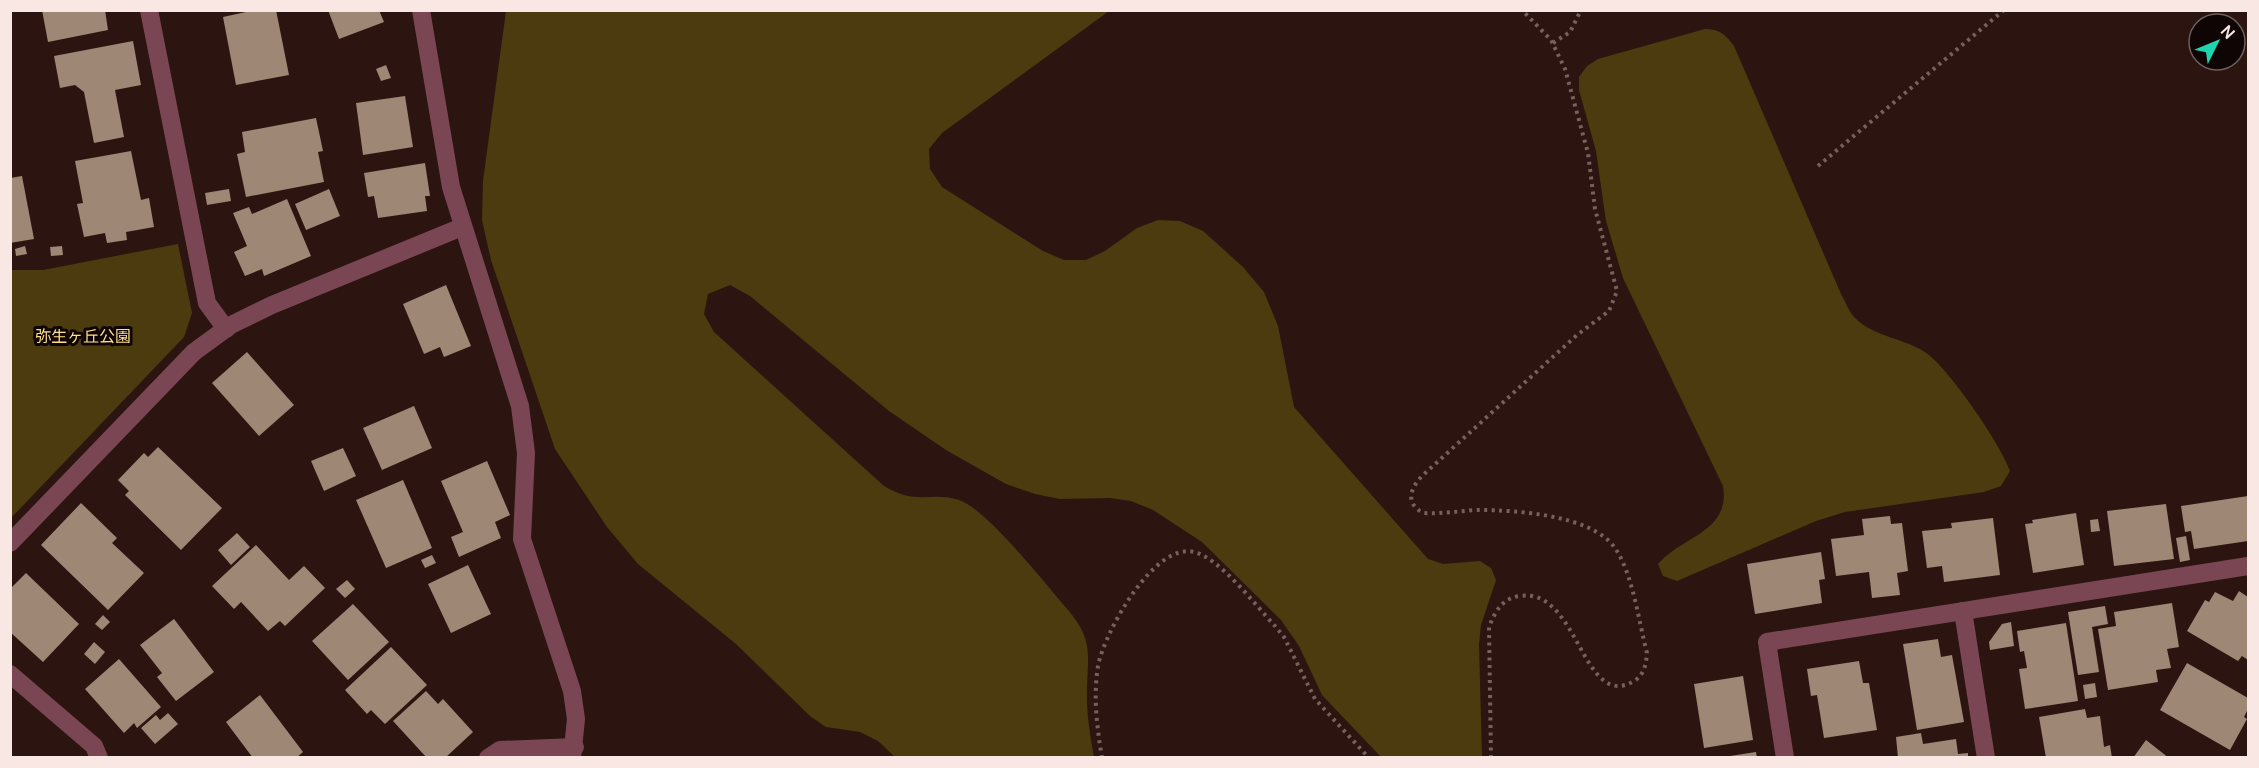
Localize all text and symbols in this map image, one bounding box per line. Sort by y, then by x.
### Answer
north arrow [2187,12,2247,72]
text: N [2216,20,2240,43]
park label: 弥生ヶ丘公園 [35,325,131,347]

